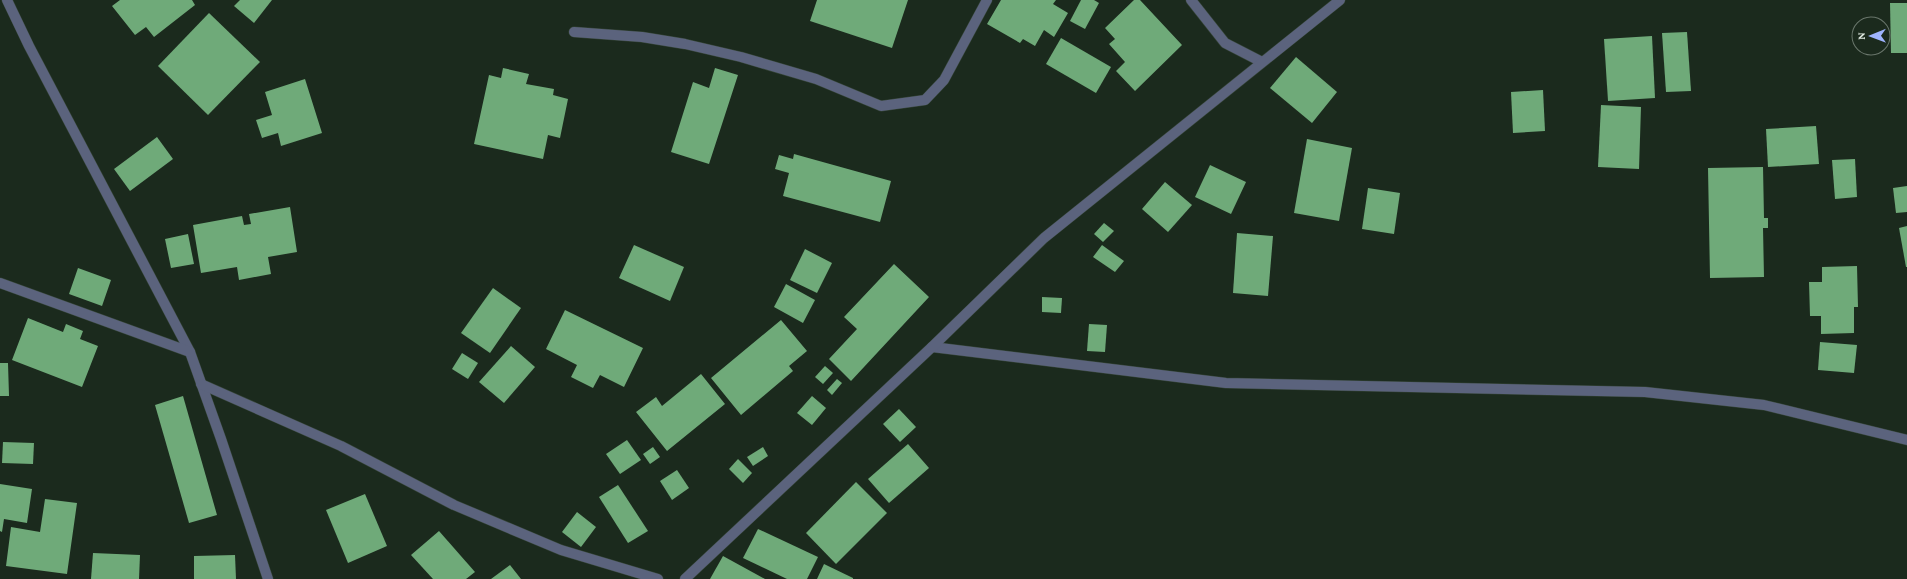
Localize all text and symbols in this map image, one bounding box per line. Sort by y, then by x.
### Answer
north arrow [1851,16,1891,56]
text: N [1855,32,1867,40]

